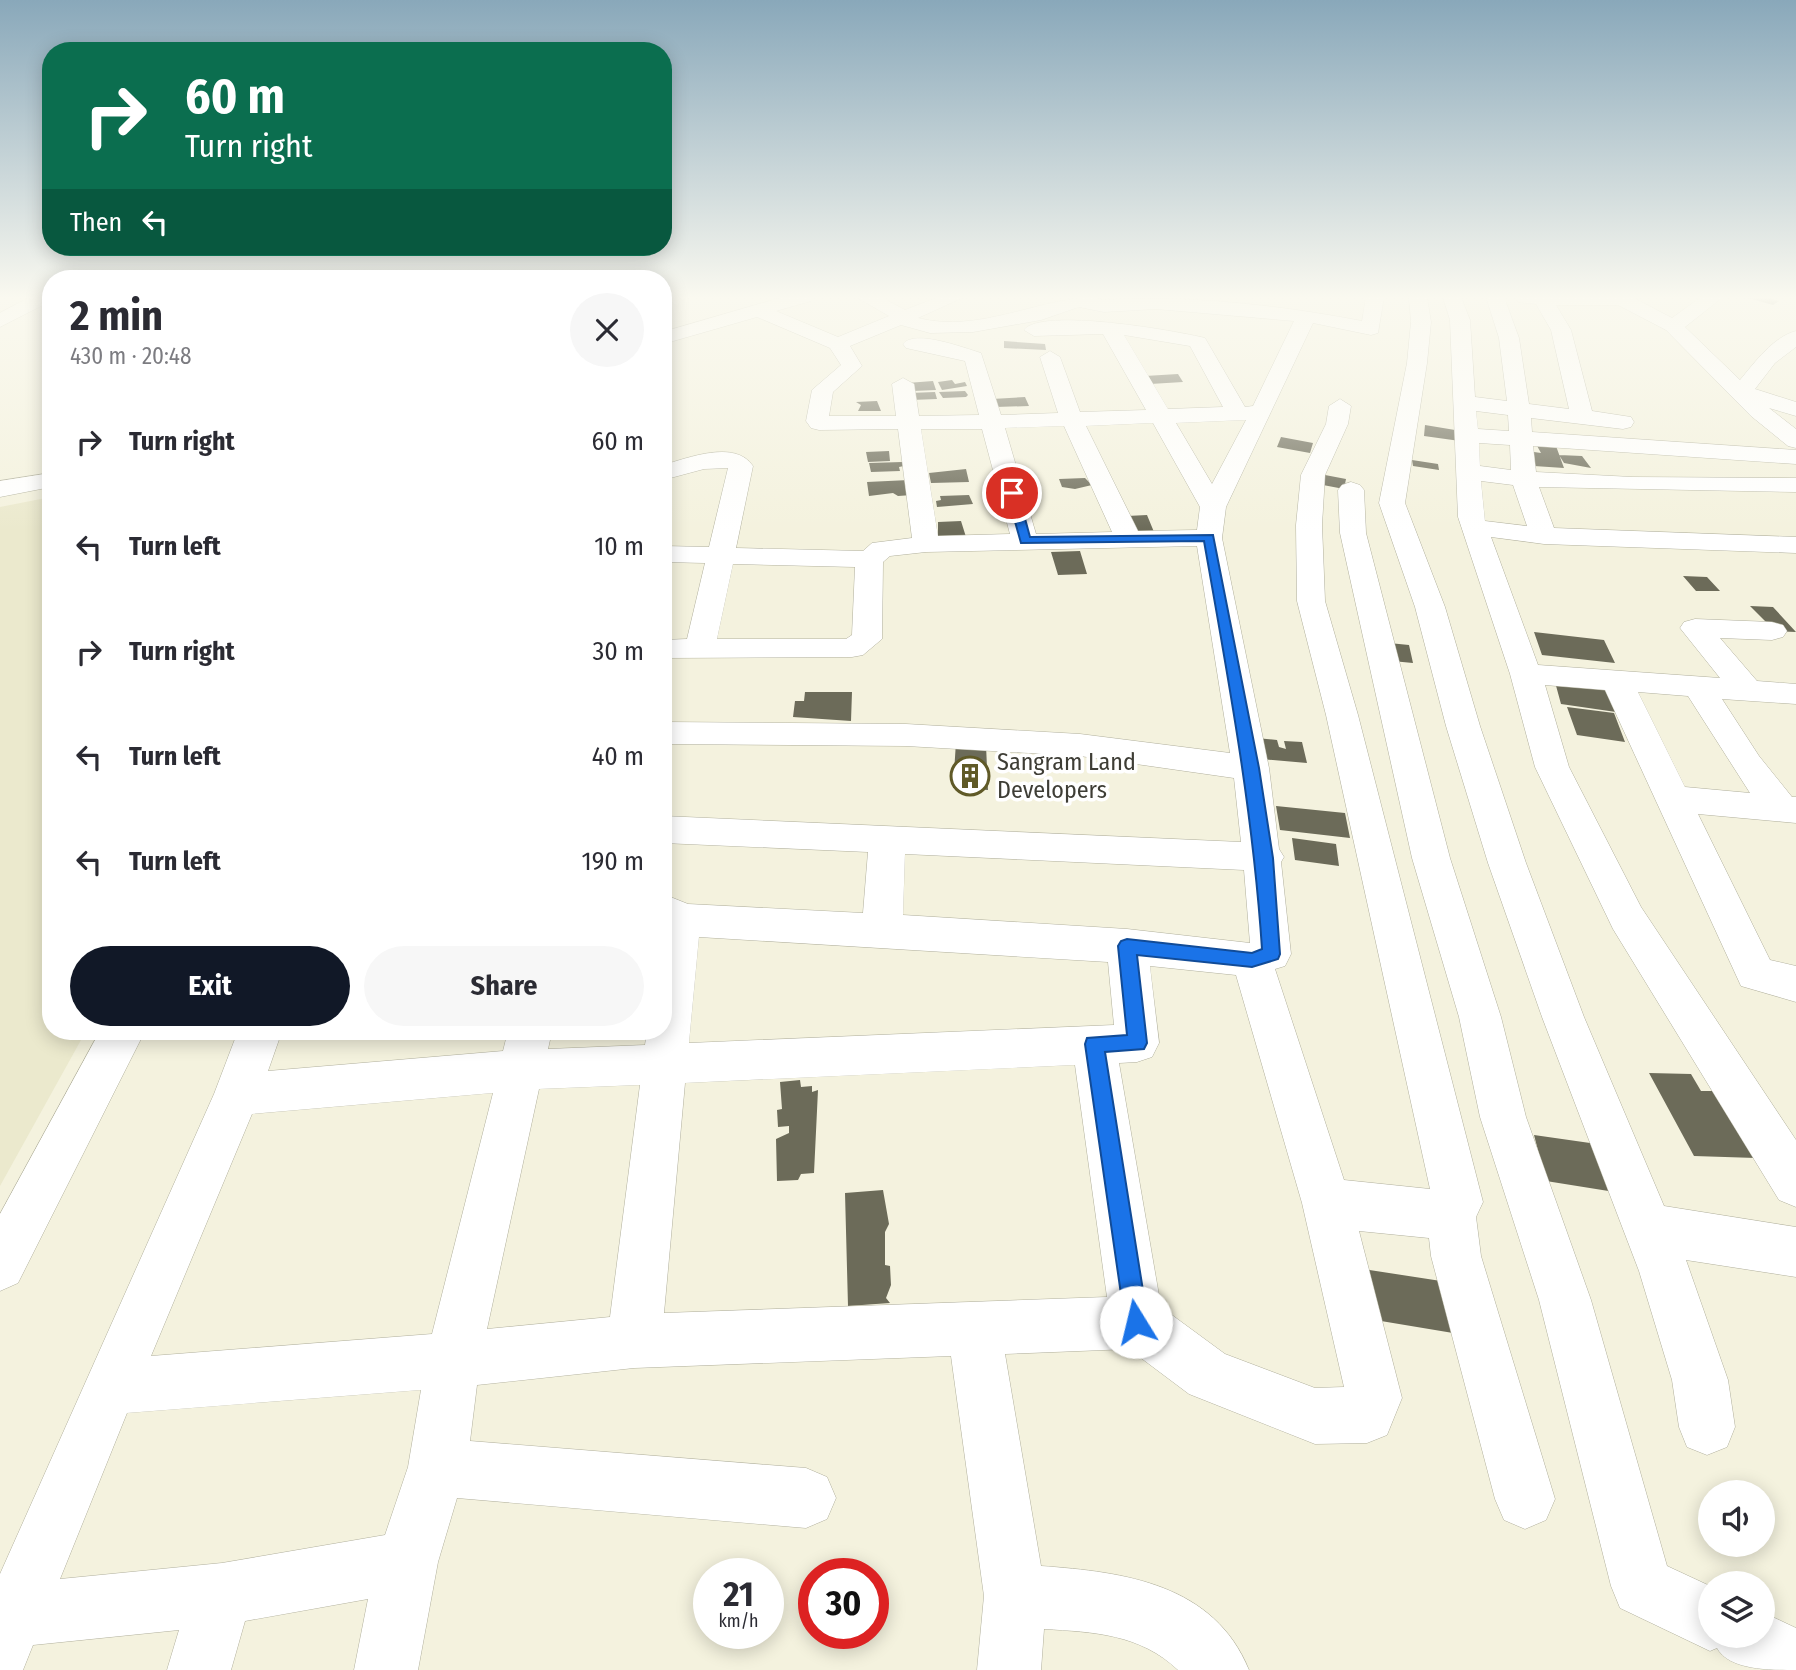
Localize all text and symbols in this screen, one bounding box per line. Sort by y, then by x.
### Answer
text: 60 m [185,67,285,126]
icon: right [70,70,161,161]
text: Turn right [185,127,312,165]
icon: left [136,203,174,241]
text: Then [70,207,122,238]
text: 2 min [70,291,163,341]
button: close [570,293,644,367]
text: 430 m · 20:48 [70,342,191,370]
icon: right [70,423,108,461]
text: Turn right [129,426,235,457]
text: 60 m [591,426,644,457]
pin [982,463,1042,523]
icon: arrive [993,474,1031,512]
icon: left [70,528,108,566]
text: Turn left [129,531,221,562]
text: 10 m [594,531,644,562]
icon: right [70,633,108,671]
text: Turn right [129,636,235,667]
text: 30 m [593,636,644,667]
icon: left [70,738,108,776]
text: Turn left [129,741,221,772]
text: 40 m [592,741,644,772]
place label: Sangram Land Developers [997,748,1136,804]
building icon: Sangram Land Developers [949,755,991,797]
icon: left [70,843,108,881]
text: Turn left [129,846,221,877]
text: 190 m [582,846,644,877]
button: Exit [70,946,350,1026]
button: Share [364,946,644,1026]
position arrow [1099,1285,1173,1359]
map controls [1698,1480,1775,1648]
button: sound [1698,1480,1775,1557]
speed limit sign: 30 [798,1558,889,1649]
button: layers [1698,1571,1775,1648]
text: 21 [723,1573,754,1615]
text: km/h [718,1610,759,1632]

